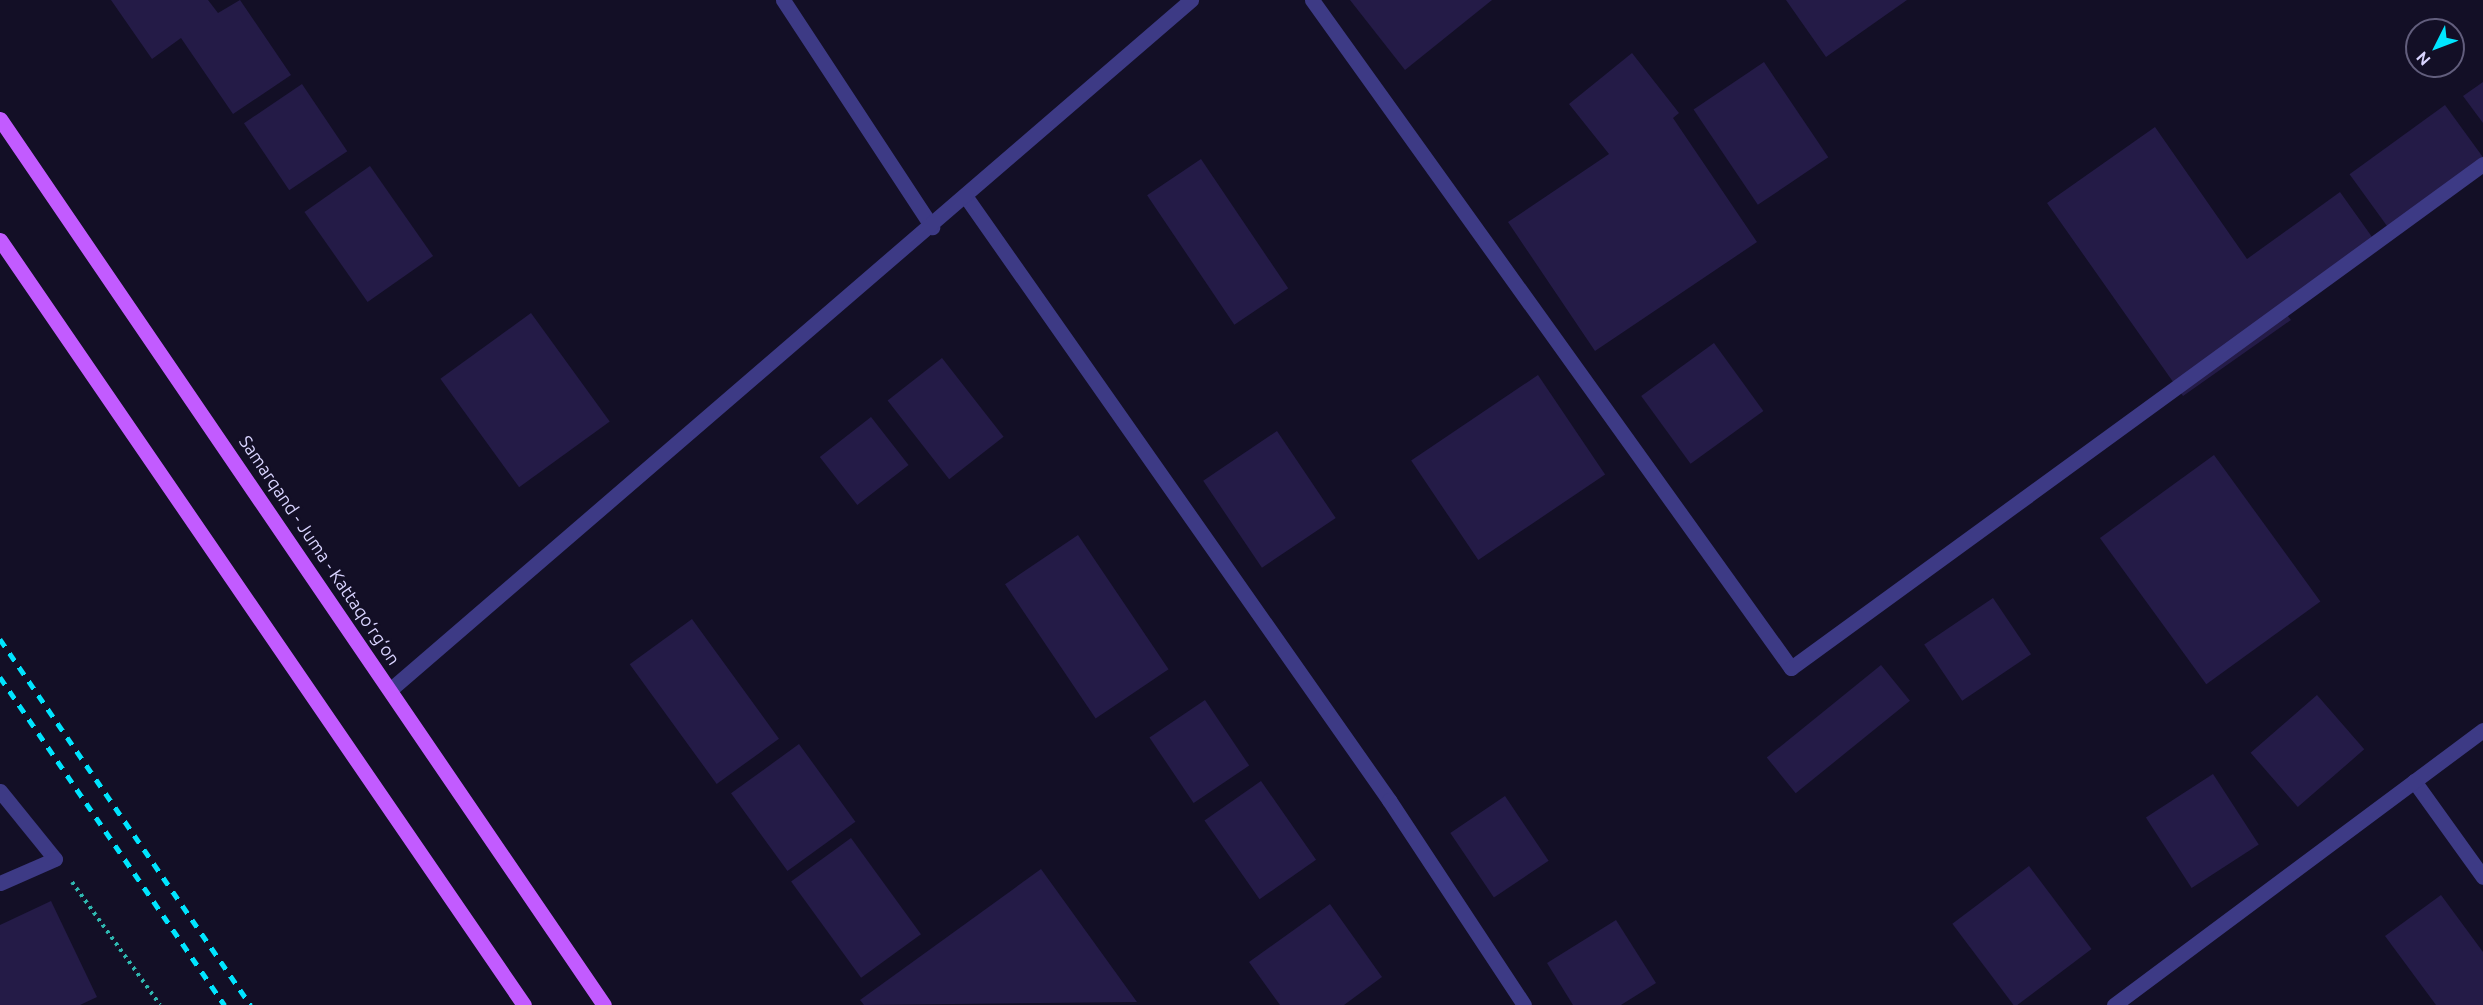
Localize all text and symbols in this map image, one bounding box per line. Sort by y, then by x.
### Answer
north arrow [2405,18,2465,78]
text: N [2412,48,2434,69]
street label: Samarqand - Juma - Kattaqo‘rg‘on [235,431,405,669]

